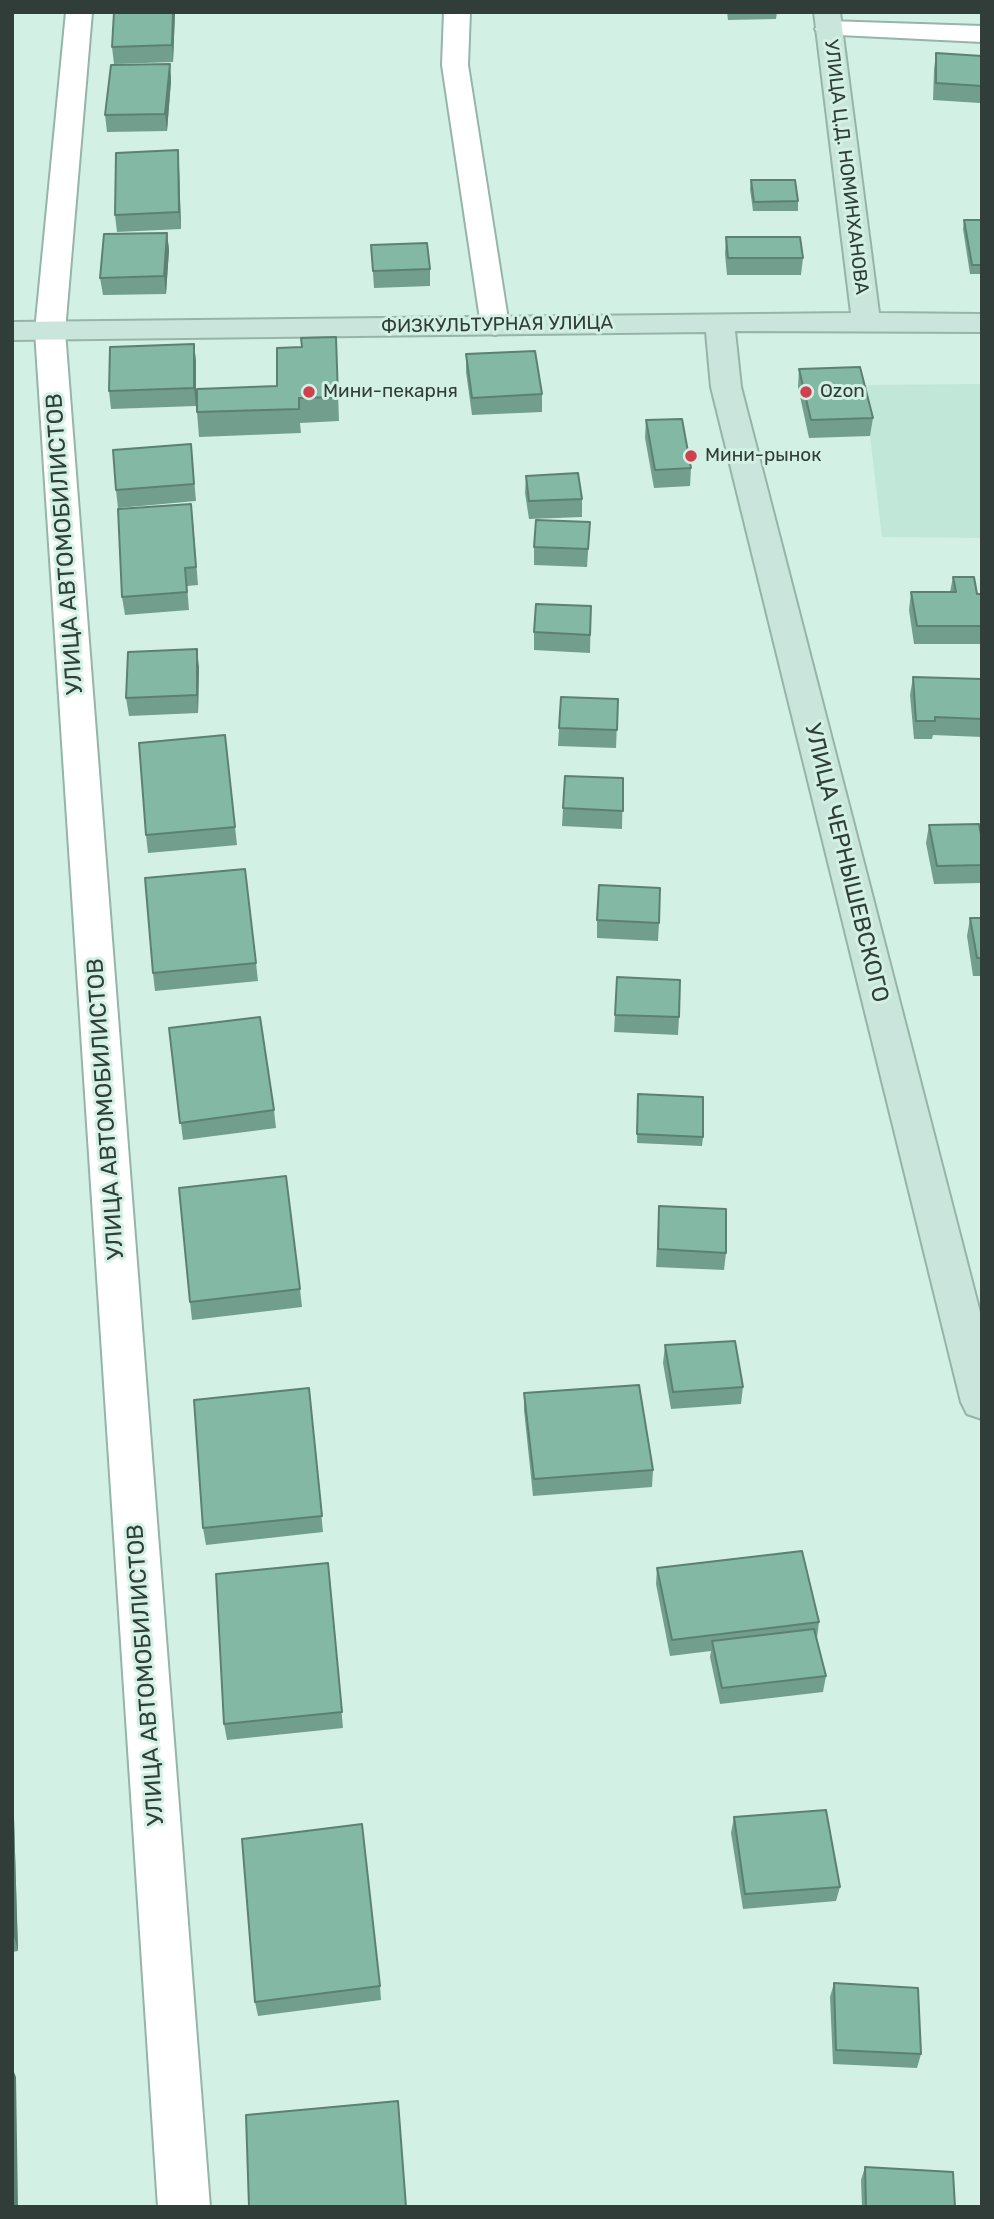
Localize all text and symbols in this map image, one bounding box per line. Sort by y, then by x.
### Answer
street label: УЛИЦА Ц.Д. НОМИНХАНОВА [819,38,873,296]
street label: ФИЗКУЛЬТУРНАЯ УЛИЦА [381,312,613,338]
place label: Мини-пекарня [323,381,458,403]
place label: Ozon [820,381,865,403]
marker: Мини-пекарня [301,384,317,400]
marker: Ozon [798,384,814,400]
street label: УЛИЦА АВТОМОБИЛИСТОВ [41,392,89,696]
place label: Мини-рынок [705,445,821,467]
marker: Мини-рынок [683,448,699,464]
street label: УЛИЦА ЧЕРНЫШЕВСКОГО [798,721,894,1005]
street label: УЛИЦА АВТОМОБИЛИСТОВ [82,957,130,1261]
street label: УЛИЦА АВТОМОБИЛИСТОВ [122,1523,170,1827]

